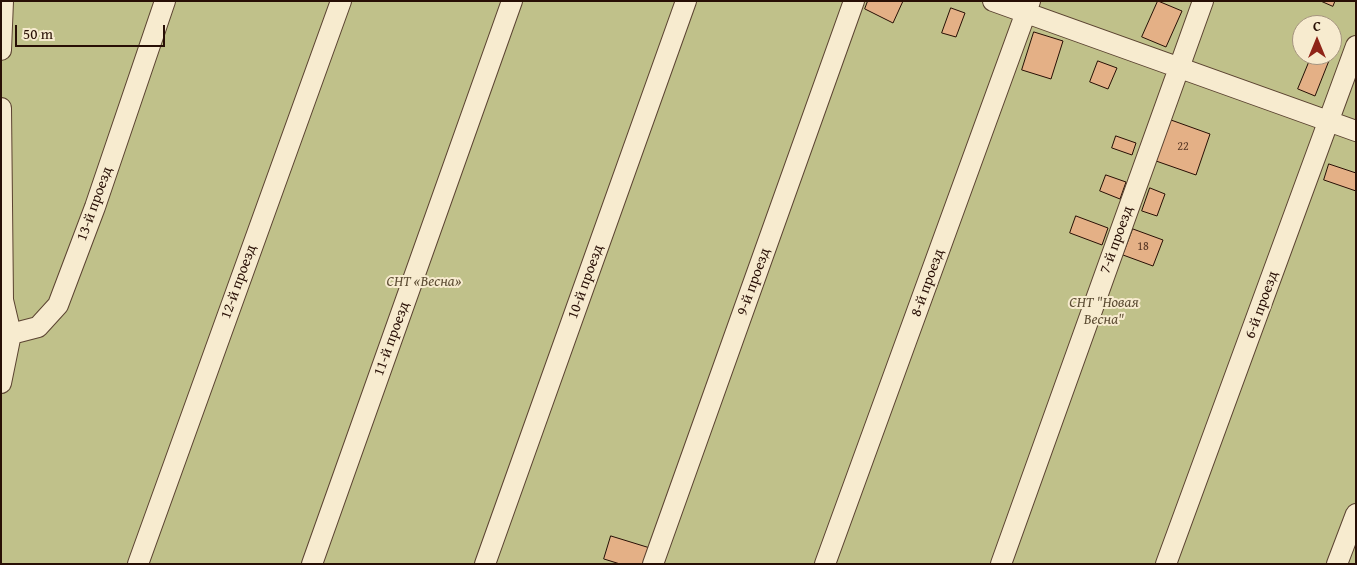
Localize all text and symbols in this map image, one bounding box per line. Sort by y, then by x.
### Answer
scale bar [18,15,168,47]
north arrow [1292,15,1342,65]
text: С [1313,16,1321,36]
text: 50 m [23,23,53,44]
house number: 22 [1177,140,1189,154]
street label: 13-й проезд [73,164,117,244]
street label: 7-й проезд [1096,204,1138,276]
house number: 18 [1137,240,1149,254]
street label: 12-й проезд [217,242,261,322]
street label: 10-й проезд [564,242,608,322]
street label: 9-й проезд [733,246,775,318]
street label: 8-й проезд [907,247,949,319]
street label: 6-й проезд [1241,269,1283,341]
park label: СНТ «Весна» [387,273,461,291]
park label: СНТ "Новая Весна" [1069,294,1139,329]
street label: 11-й проезд [370,299,414,379]

